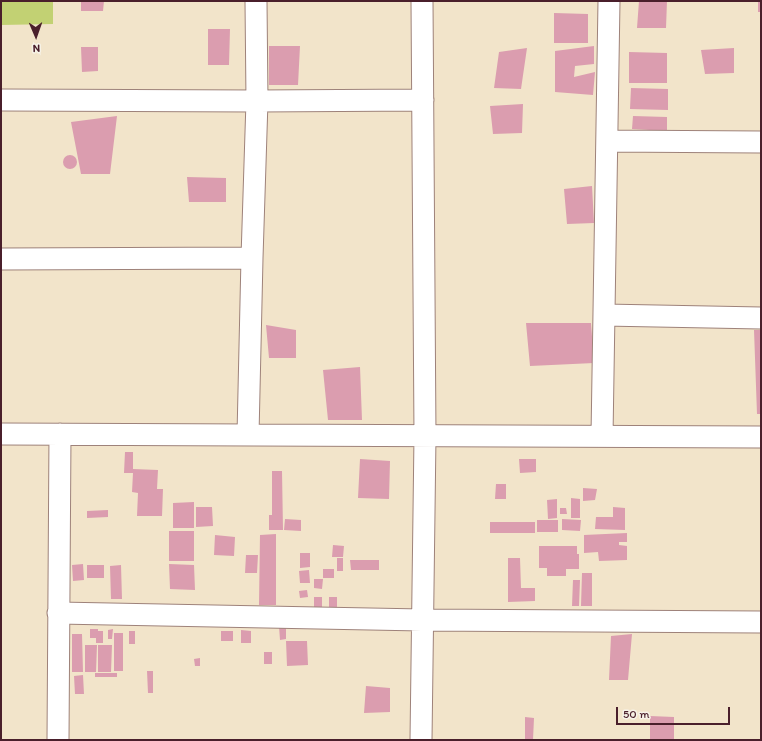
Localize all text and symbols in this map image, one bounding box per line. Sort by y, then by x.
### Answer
north arrow [16,16,56,56]
text: N [32,42,40,55]
scale bar [618,699,732,725]
text: 50 m [623,707,649,721]

